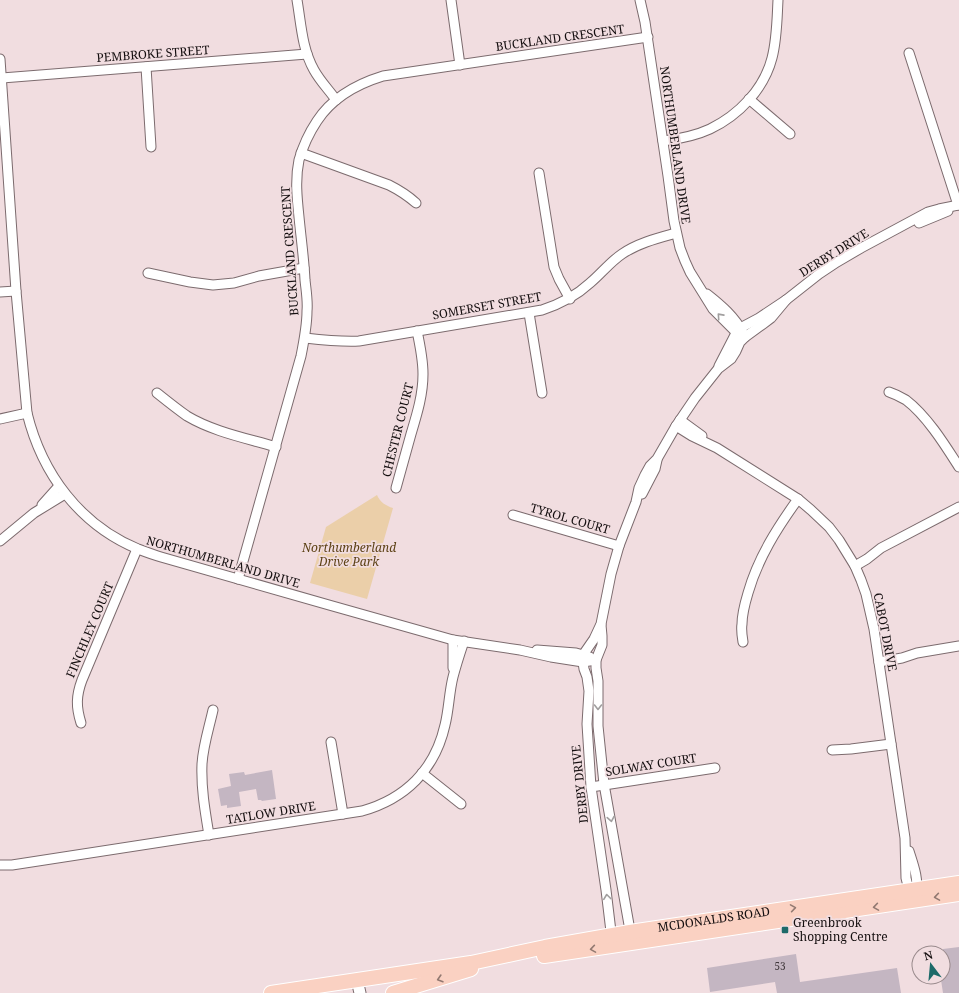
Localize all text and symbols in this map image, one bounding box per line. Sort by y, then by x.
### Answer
street label: BUCKLAND CRESCENT [494,20,626,55]
street label: PEMBROKE STREET [96,41,211,66]
street label: NORTHUMBERLAND DRIVE [656,65,695,225]
street label: BUCKLAND CRESCENT [276,185,303,316]
street label: DERBY DRIVE [796,225,872,281]
street label: SOMERSET STREET [431,287,543,323]
one-way arrow [717,313,725,321]
street label: CHESTER COURT [378,380,418,479]
street label: TYROL COURT [528,499,612,538]
street label: NORTHUMBERLAND DRIVE [144,531,302,592]
park label: Northumberland Drive Park [301,539,396,570]
street label: FINCHLEY COURT [62,579,118,680]
street label: CABOT DRIVE [870,591,901,673]
one-way arrow [594,704,602,710]
street label: DERBY DRIVE [567,744,592,824]
street label: SOLWAY COURT [604,749,698,780]
street label: TATLOW DRIVE [225,797,317,828]
one-way arrow [606,816,614,822]
one-way arrow [934,892,940,901]
one-way arrow [602,894,611,900]
street label: MCDONALDS ROAD [656,902,771,936]
one-way arrow [873,902,879,911]
one-way arrow [790,904,796,913]
place label: Greenbrook Shopping Centre [793,914,888,945]
marker: Greenbrook Shopping Centre [780,925,790,935]
one-way arrow [590,944,596,953]
north arrow [911,945,951,985]
text: N [922,946,935,963]
house number: 53 [774,959,786,973]
one-way arrow [437,974,444,983]

